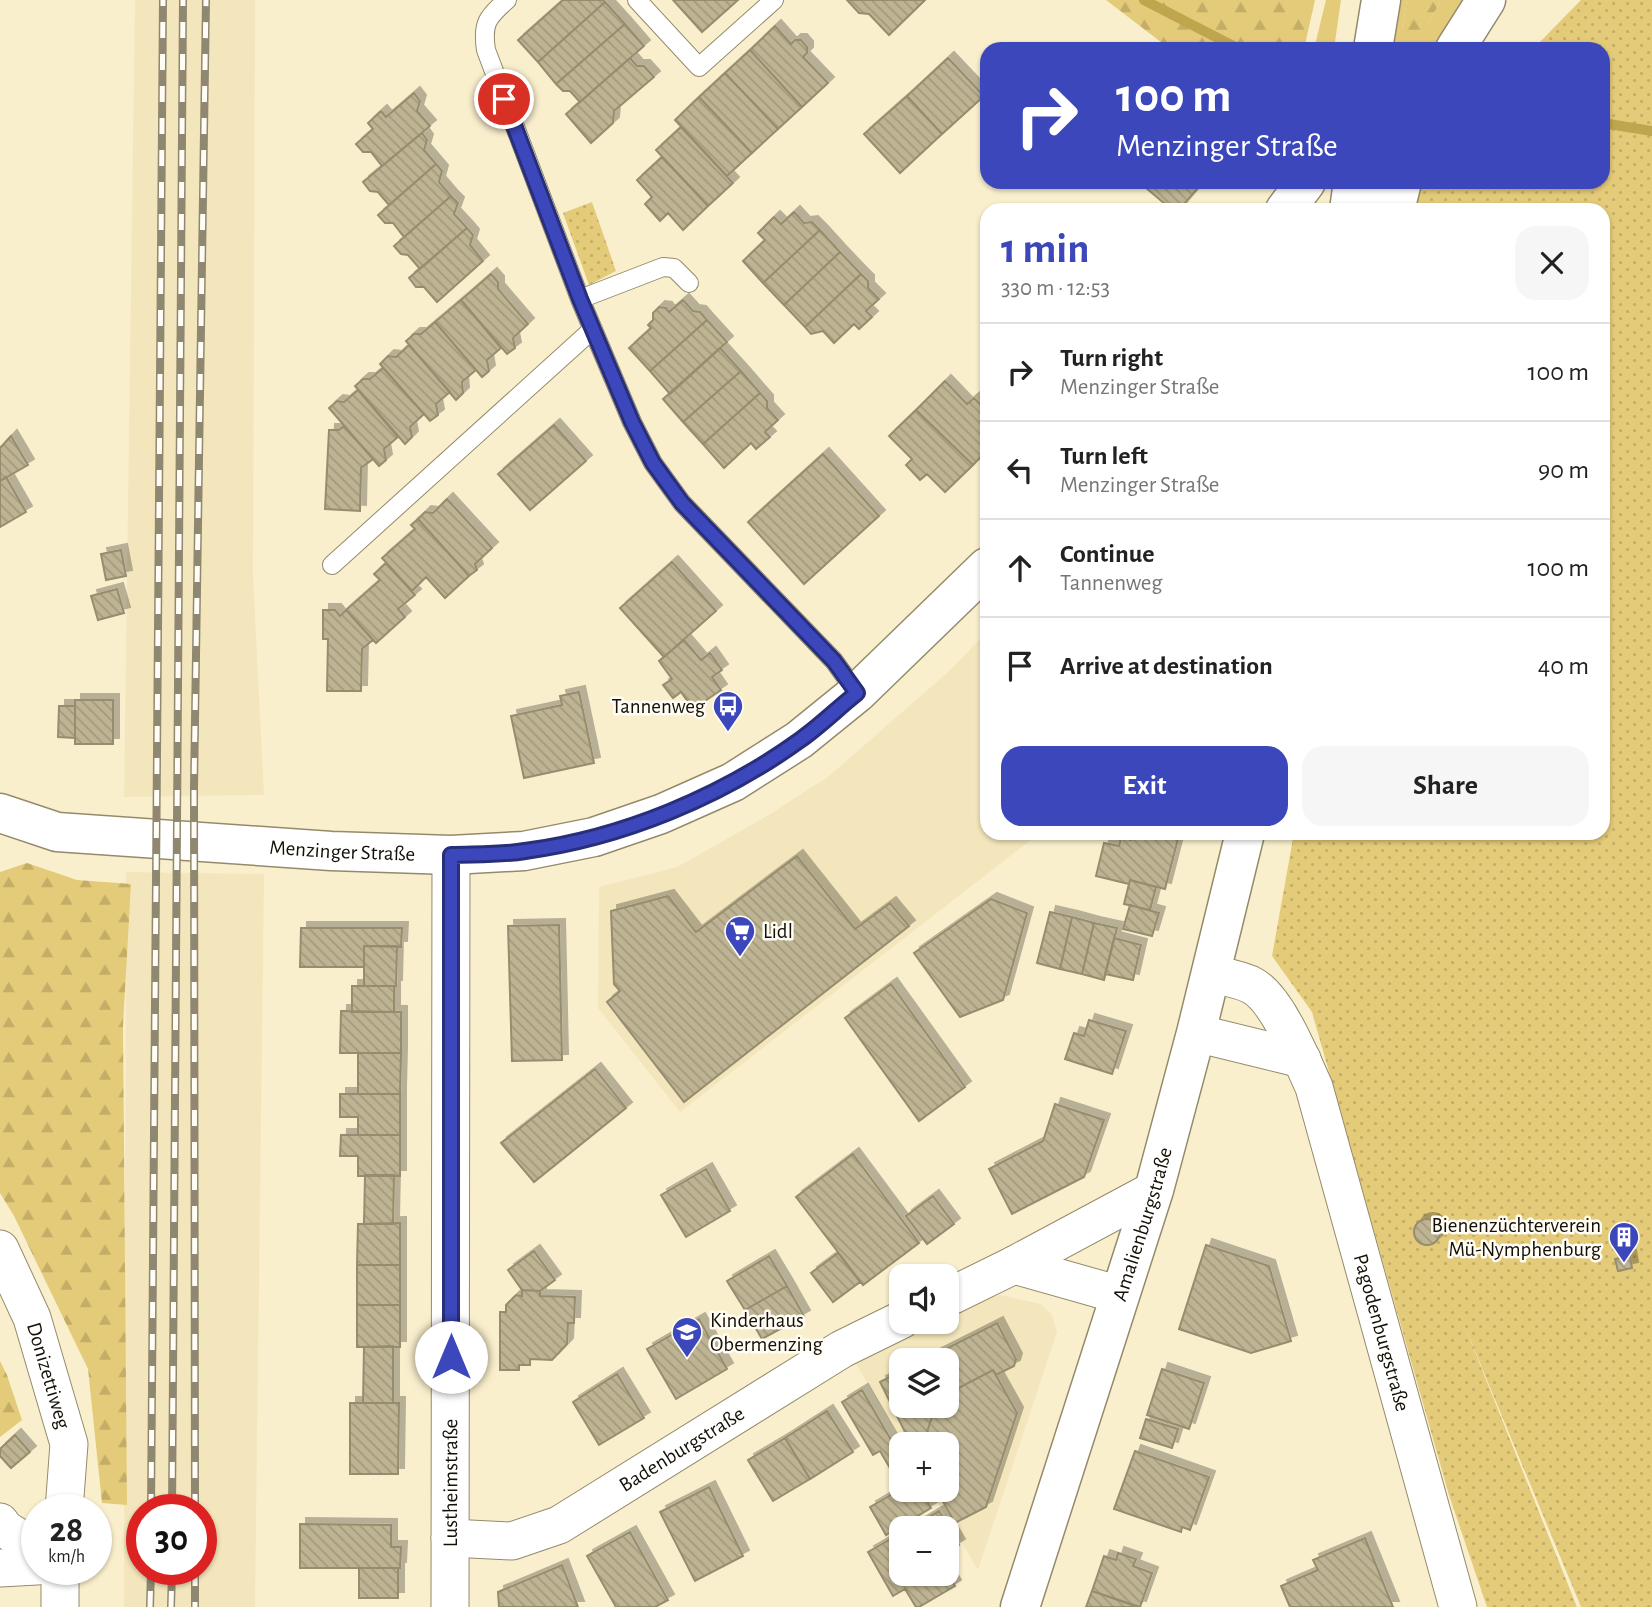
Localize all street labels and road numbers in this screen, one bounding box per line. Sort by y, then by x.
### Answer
street label: Menzinger Straße [269,836,415,864]
street label: Amalienburgstraße [1109,1145,1175,1304]
street label: Pagodenburgstraße [1350,1251,1414,1414]
street label: Donizettiweg [23,1320,75,1432]
street label: Badenburgstraße [615,1402,748,1495]
street label: Lustheimstraße [440,1419,461,1547]

